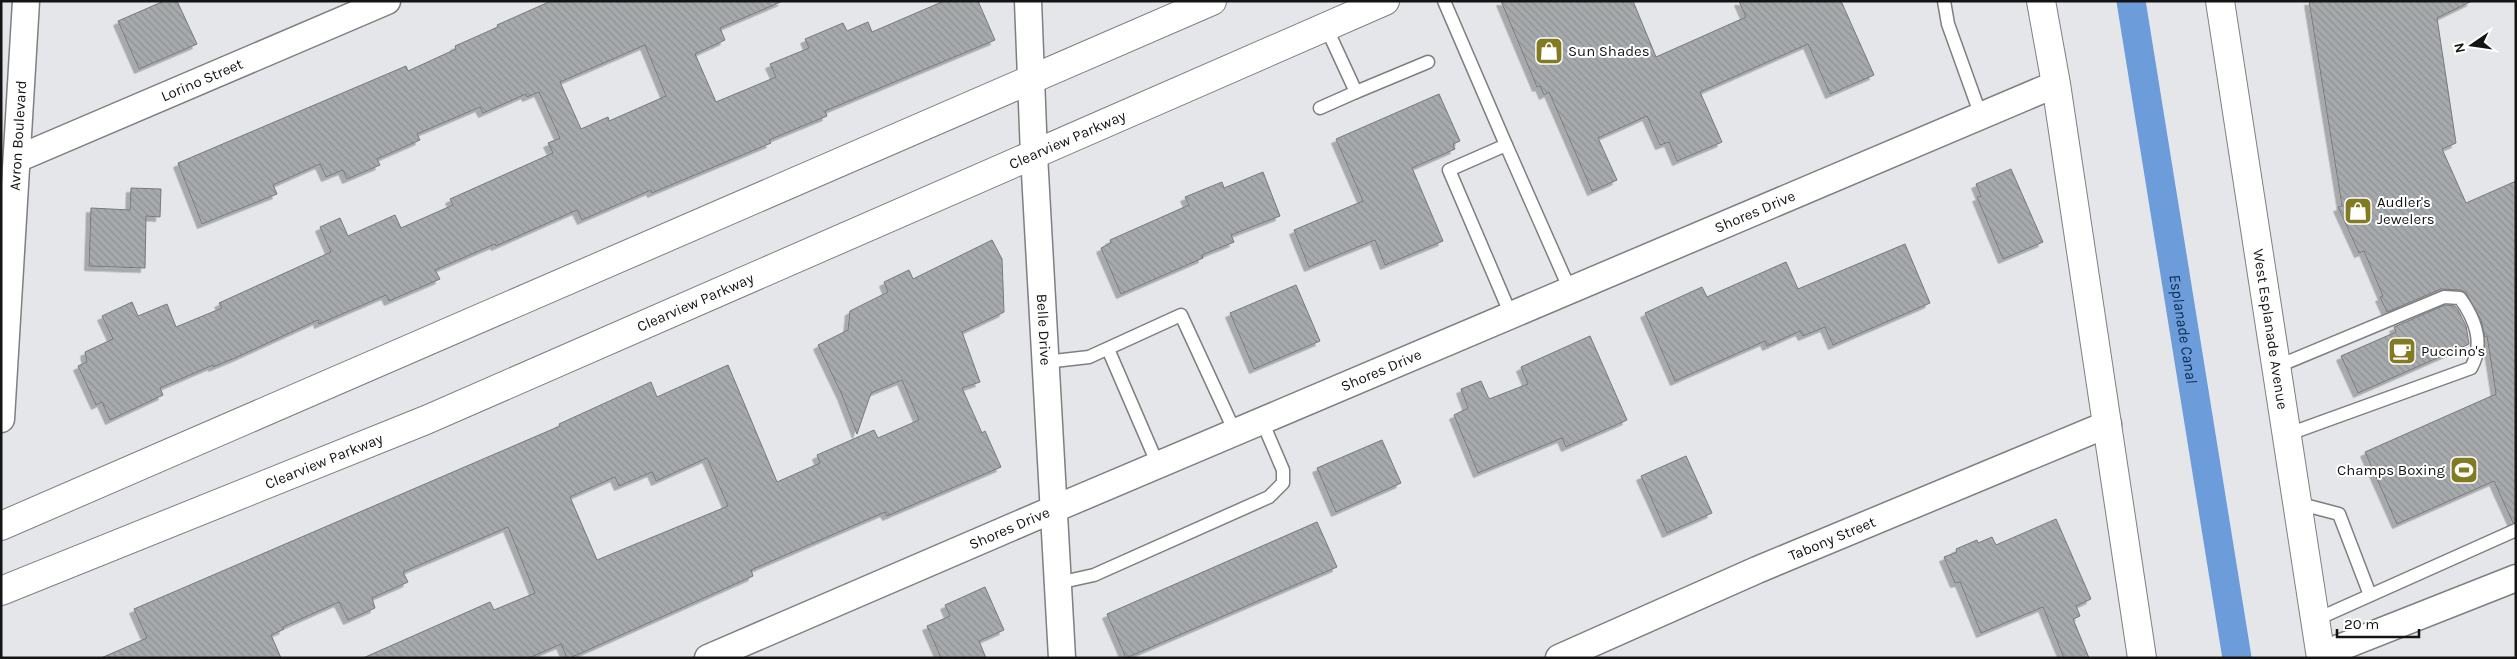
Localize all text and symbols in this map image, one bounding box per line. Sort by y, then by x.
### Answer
north arrow [2447,20,2497,70]
shop icon: Sun Shades [1534,36,1564,66]
text: N [2450,41,2469,55]
place label: Sun Shades [1568,42,1650,60]
street label: Lorino Street [158,55,246,105]
street label: Avron Boulevard [6,80,30,191]
street label: Clearview Parkway [1006,106,1129,173]
street label: Shores Drive [1712,187,1798,237]
place label: Audler's Jewelers [2377,193,2435,228]
shop icon: Audler's Jewelers [2343,196,2373,226]
street label: West Esplanade Avenue [2249,248,2292,411]
street label: Clearview Parkway [634,269,756,336]
water label: Esplanade Canal [2166,273,2202,385]
street label: Belle Drive [1033,293,1055,366]
cafe icon: Puccino's [2387,336,2417,366]
place label: Puccino's [2421,342,2486,360]
street label: Shores Drive [1338,345,1424,395]
street label: Clearview Parkway [262,429,385,493]
sports icon: Champs Boxing [2449,455,2479,485]
place label: Champs Boxing [2337,461,2446,479]
street label: Shores Drive [966,503,1052,554]
street label: Tabony Street [1786,513,1879,565]
scale bar [2337,606,2420,638]
text: 20 m [2344,615,2379,633]

